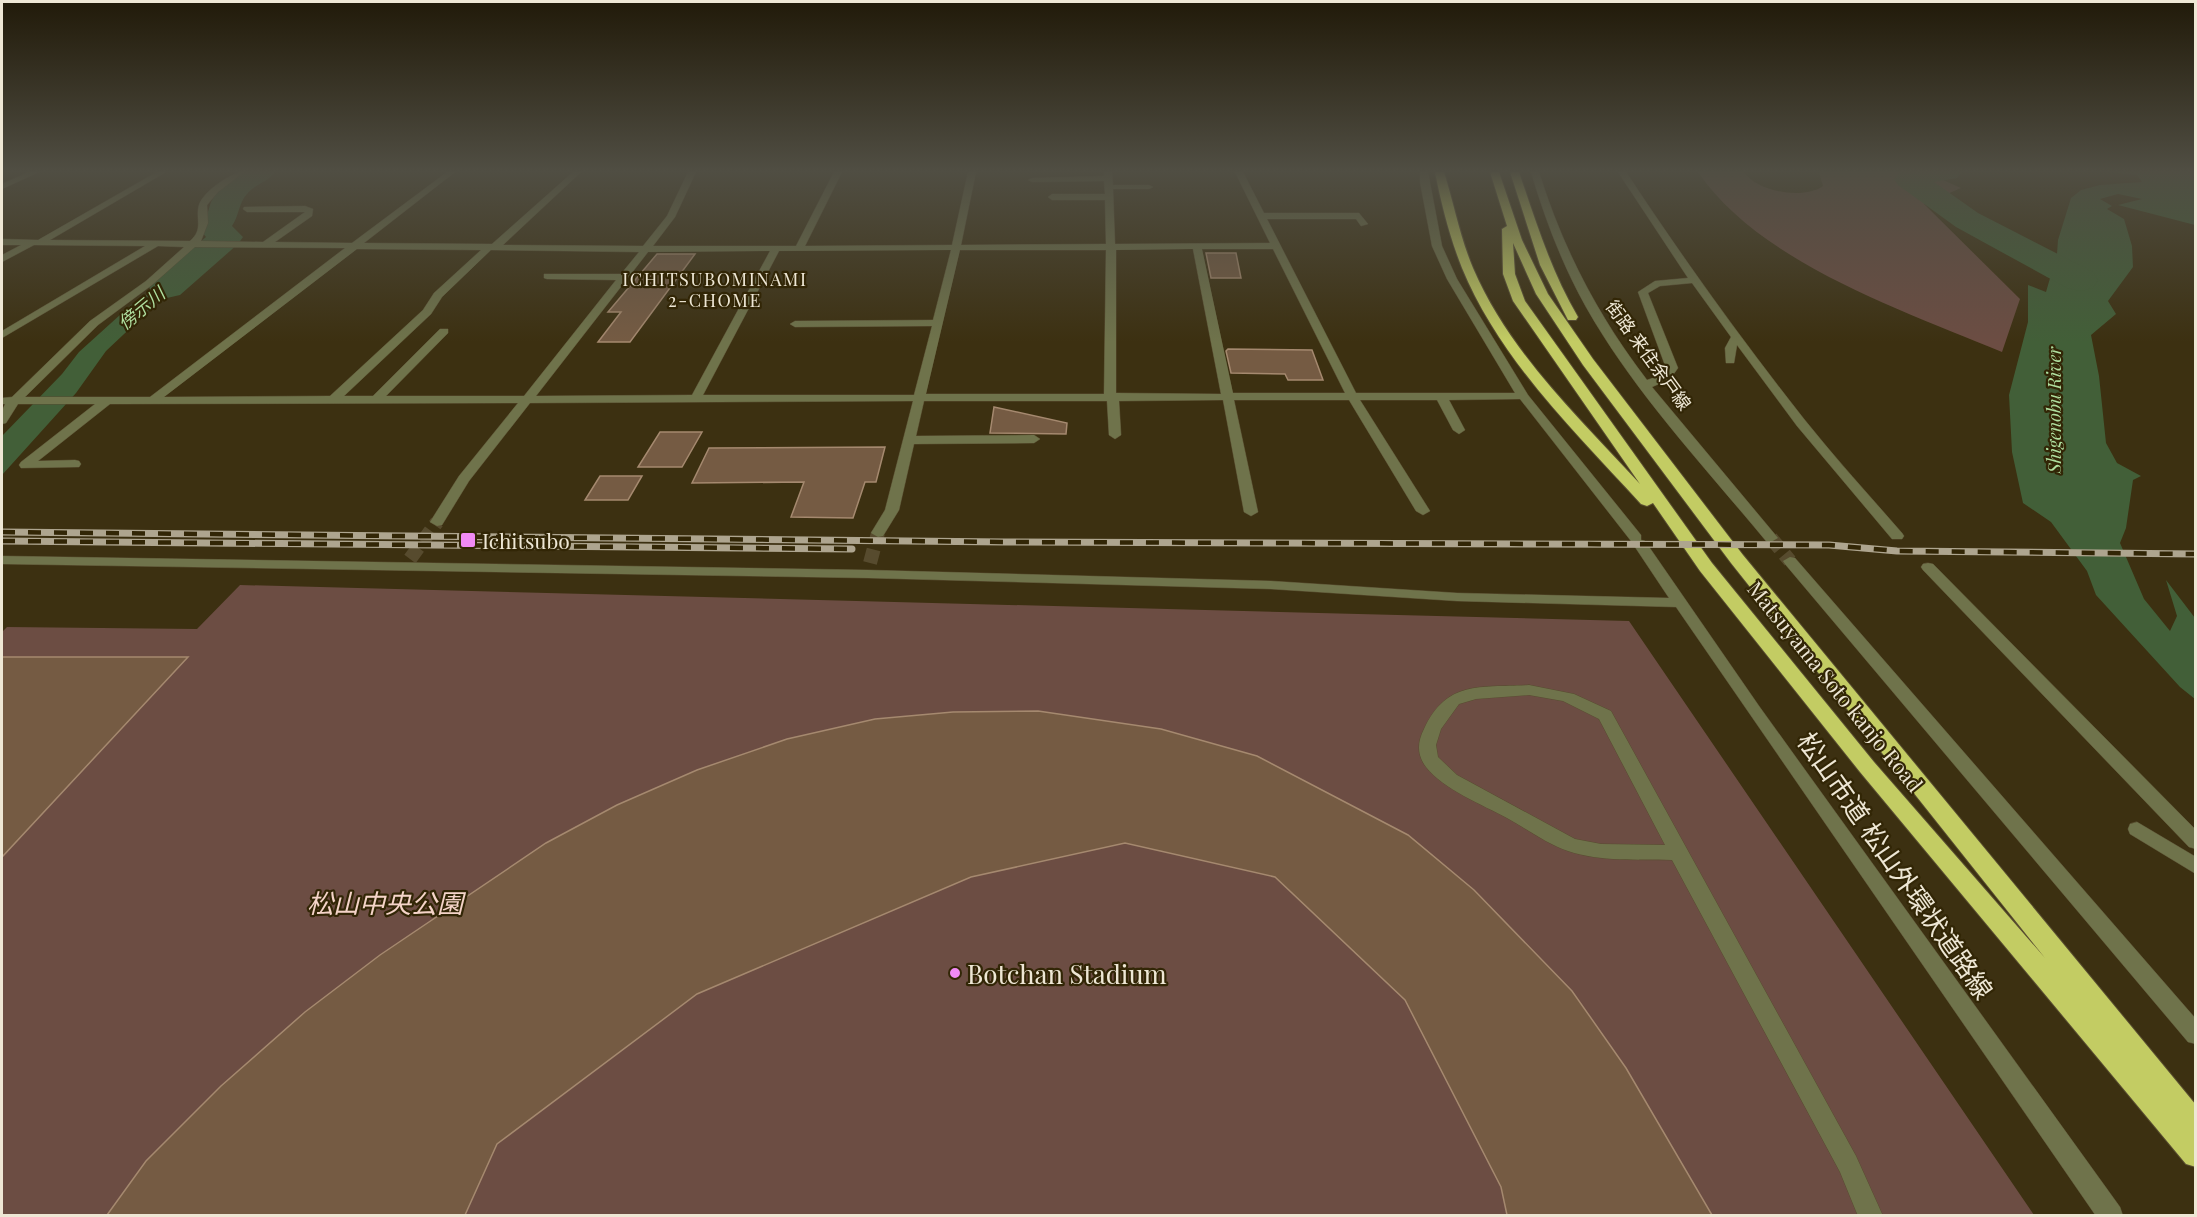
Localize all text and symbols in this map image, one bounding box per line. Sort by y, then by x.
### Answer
district label: ICHITSUBOMINAMI 2-CHOME [622,267,808,312]
water label: 傍示川 [113,280,171,335]
street label: 街路 来住余戸線 [1601,295,1697,415]
water label: Shigenobu River [2042,346,2066,474]
place label: Ichitsubo [482,526,570,554]
marker: Ichitsubo [459,531,477,549]
street label: Matsuyama Soto kanjo Road [1742,575,1930,797]
street label: 松山市道 松山外環状道路線 [1790,725,2002,1005]
park label: 松山中央公園 [307,885,467,920]
place label: Botchan Stadium [967,956,1167,991]
marker: Botchan Stadium [948,966,962,980]

